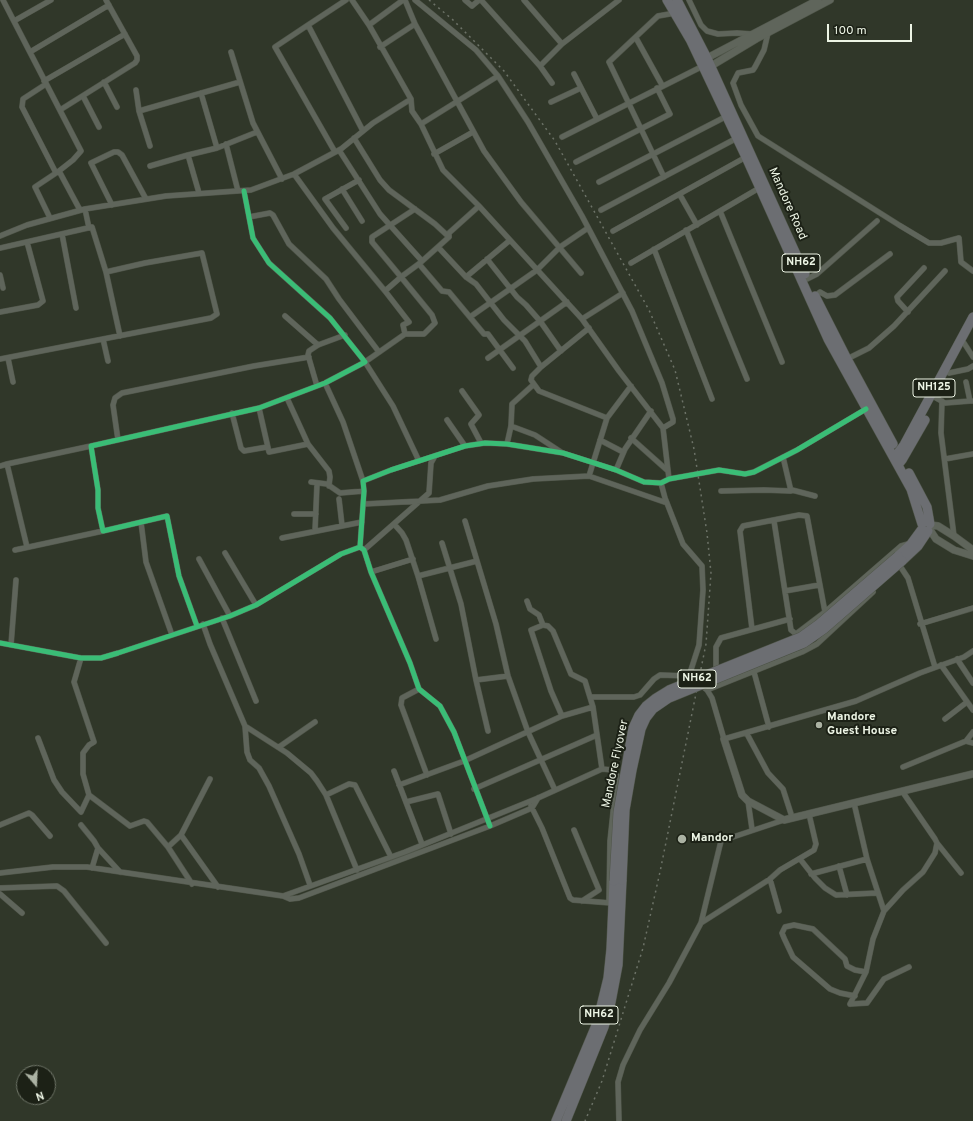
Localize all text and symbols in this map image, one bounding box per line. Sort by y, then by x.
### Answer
scale bar [829,16,914,42]
text: 100 m [834,23,867,39]
street label: Mandore Road [765,166,809,242]
road number: NH62 [782,254,820,272]
road number: NH125 [913,379,955,397]
road number: NH62 [678,670,716,688]
place label: Mandore Guest House [827,711,897,739]
street label: Mandore Flyover [600,719,632,809]
marker: Mandore Guest House [814,720,824,730]
place label: Mandor [691,832,733,846]
marker: Mandor [676,833,688,845]
road number: NH62 [580,1006,618,1024]
north arrow [16,1065,56,1105]
text: N [34,1087,46,1103]

